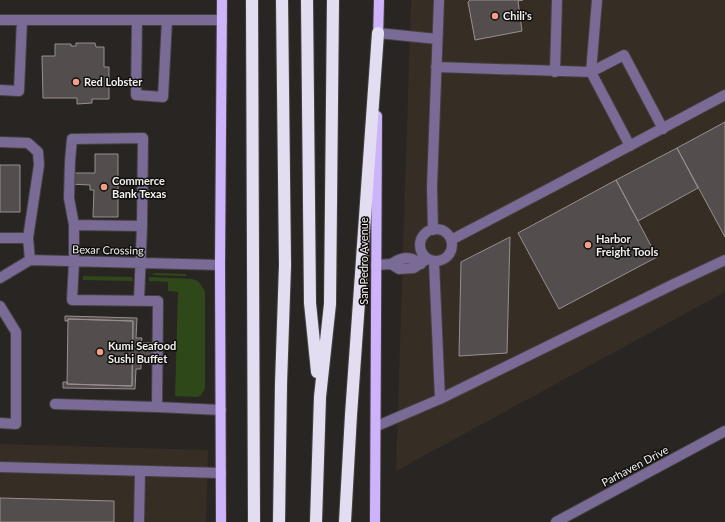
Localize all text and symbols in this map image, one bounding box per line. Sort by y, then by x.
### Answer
place label: Chili's [503,9,532,22]
marker: Chili's [490,11,500,21]
place label: Red Lobster [84,75,143,88]
marker: Red Lobster [71,77,81,87]
place label: Commerce Bank Texas [112,174,167,200]
marker: Commerce Bank Texas [99,182,109,192]
street label: San Pedro Avenue [357,217,370,305]
place label: Harbor Freight Tools [596,232,658,258]
marker: Harbor Freight Tools [583,240,593,250]
street label: Bexar Crossing [72,242,144,257]
place label: Kumi Seafood Sushi Buffet [108,339,176,365]
marker: Kumi Seafood Sushi Buffet [95,347,105,357]
street label: Parhaven Drive [599,442,671,489]

